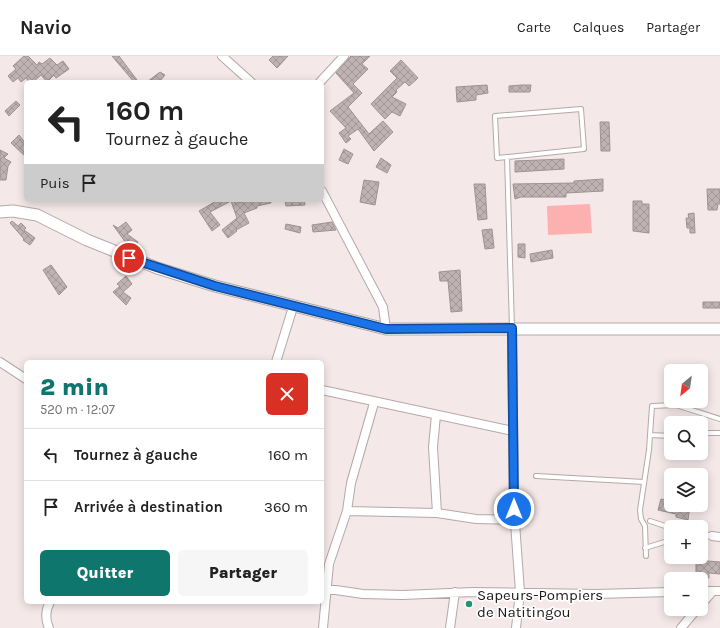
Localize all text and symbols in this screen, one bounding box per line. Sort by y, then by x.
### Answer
text: Navio [20,17,72,39]
text: Carte [517,19,551,36]
text: Calques [573,19,624,36]
text: Partager [646,19,700,36]
text: 160 m [106,94,184,127]
icon: left [40,96,92,148]
text: Tournez à gauche [106,128,248,150]
icon: arrive [78,172,100,194]
text: Puis [40,174,70,192]
pin [112,241,146,275]
icon: arrive [118,247,140,269]
north arrow [664,364,708,408]
map controls [664,364,708,616]
text: 2 min [40,373,109,401]
button: close [266,373,308,415]
text: 520 m · 12:07 [40,402,115,417]
button: search [664,416,708,460]
icon: left [40,444,62,466]
text: Tournez à gauche [74,446,198,464]
text: 160 m [268,446,308,464]
button: layers [664,468,708,512]
position arrow [493,488,535,530]
icon: arrive [40,496,62,518]
text: Arrivée à destination [74,498,223,516]
text: 360 m [264,498,308,516]
button: + [664,520,708,564]
button: Quitter [40,550,170,596]
button: Partager [178,550,308,596]
button: − [664,572,708,616]
place label: Sapeurs-Pompiers de Natitingou [477,586,603,621]
marker: Sapeurs-Pompiers de Natitingou [464,599,474,609]

